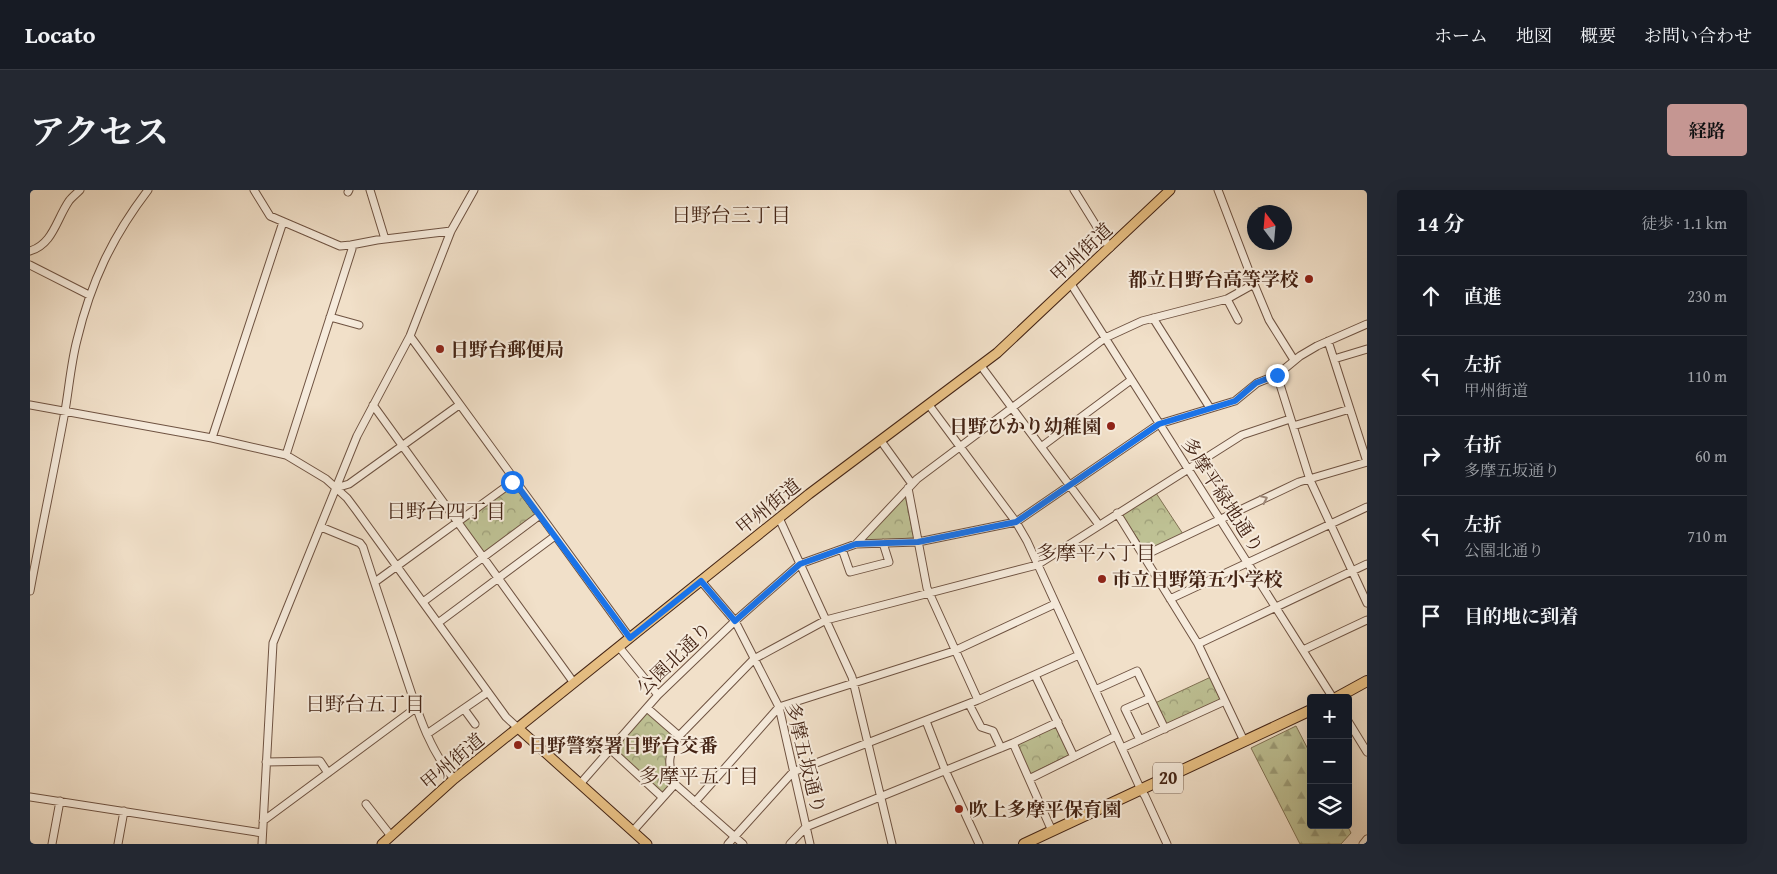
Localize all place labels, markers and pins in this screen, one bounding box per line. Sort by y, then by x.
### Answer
place label: 都立日野台高等学校 [1128,265,1299,293]
marker: 都立日野台高等学校 [1303,273,1315,285]
place label: 日野台郵便局 [450,335,564,363]
marker: 日野台郵便局 [434,343,446,355]
place label: 日野ひかり幼稚園 [949,412,1101,440]
marker: 日野ひかり幼稚園 [1105,420,1117,432]
place label: 市立日野第五小学校 [1112,565,1283,593]
marker: 市立日野第五小学校 [1096,573,1108,585]
place label: 日野警察署日野台交番 [528,731,718,759]
marker: 日野警察署日野台交番 [512,739,524,751]
place label: 吹上多摩平保育園 [969,795,1121,823]
marker: 吹上多摩平保育園 [953,803,965,815]

